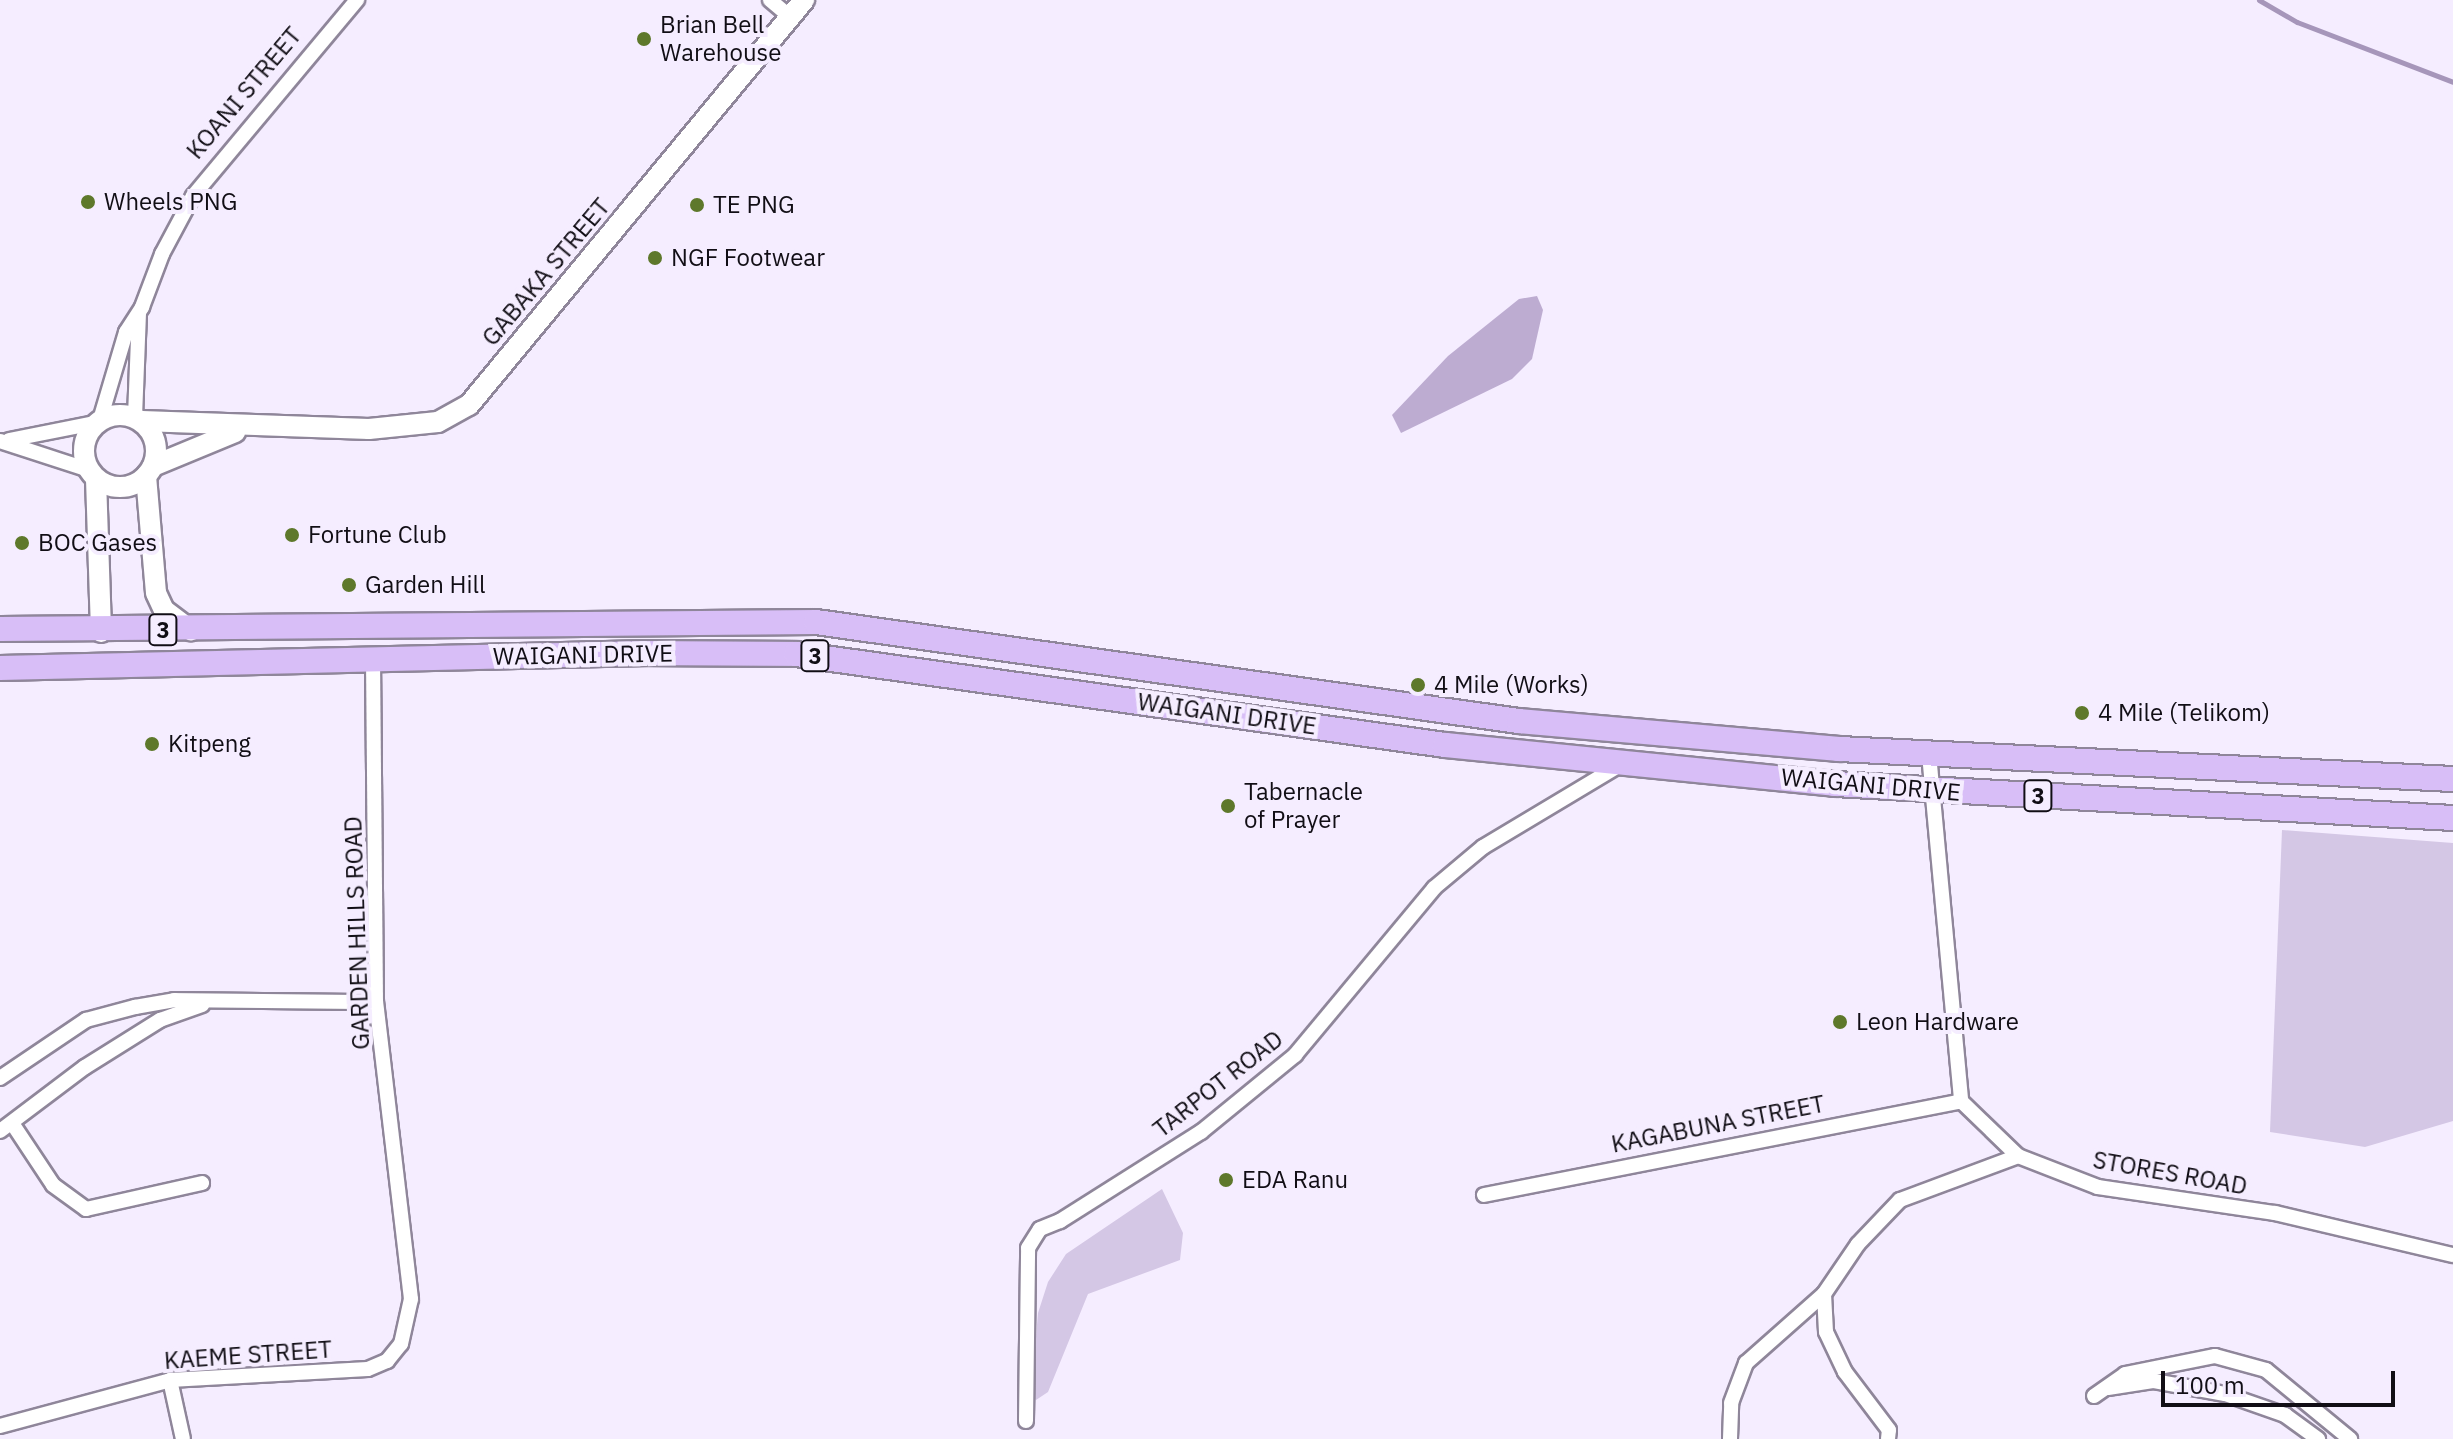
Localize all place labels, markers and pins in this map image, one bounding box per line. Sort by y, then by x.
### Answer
place label: Brian Bell Warehouse [660,11,781,67]
marker: Brian Bell Warehouse [635,30,653,48]
place label: Wheels PNG [104,188,237,216]
place label: TE PNG [713,191,795,219]
marker: Wheels PNG [79,193,97,211]
marker: TE PNG [688,196,706,214]
place label: NGF Footwear [671,244,825,272]
marker: NGF Footwear [646,249,664,267]
place label: Fortune Club [308,521,447,549]
marker: Fortune Club [283,526,301,544]
place label: BOC Gases [38,529,157,557]
marker: BOC Gases [13,534,31,552]
place label: Garden Hill [365,571,485,599]
marker: Garden Hill [340,576,358,594]
place label: 4 Mile (Works) [1434,671,1589,699]
marker: 4 Mile (Works) [1409,676,1427,694]
place label: 4 Mile (Telikom) [2098,699,2270,727]
marker: 4 Mile (Telikom) [2073,704,2091,722]
place label: Kitpeng [168,730,251,758]
marker: Kitpeng [143,735,161,753]
place label: Tabernacle of Prayer [1244,778,1363,834]
marker: Tabernacle of Prayer [1219,797,1237,815]
place label: Leon Hardware [1856,1008,2019,1036]
marker: Leon Hardware [1831,1013,1849,1031]
place label: EDA Ranu [1242,1166,1348,1194]
marker: EDA Ranu [1217,1171,1235,1189]

